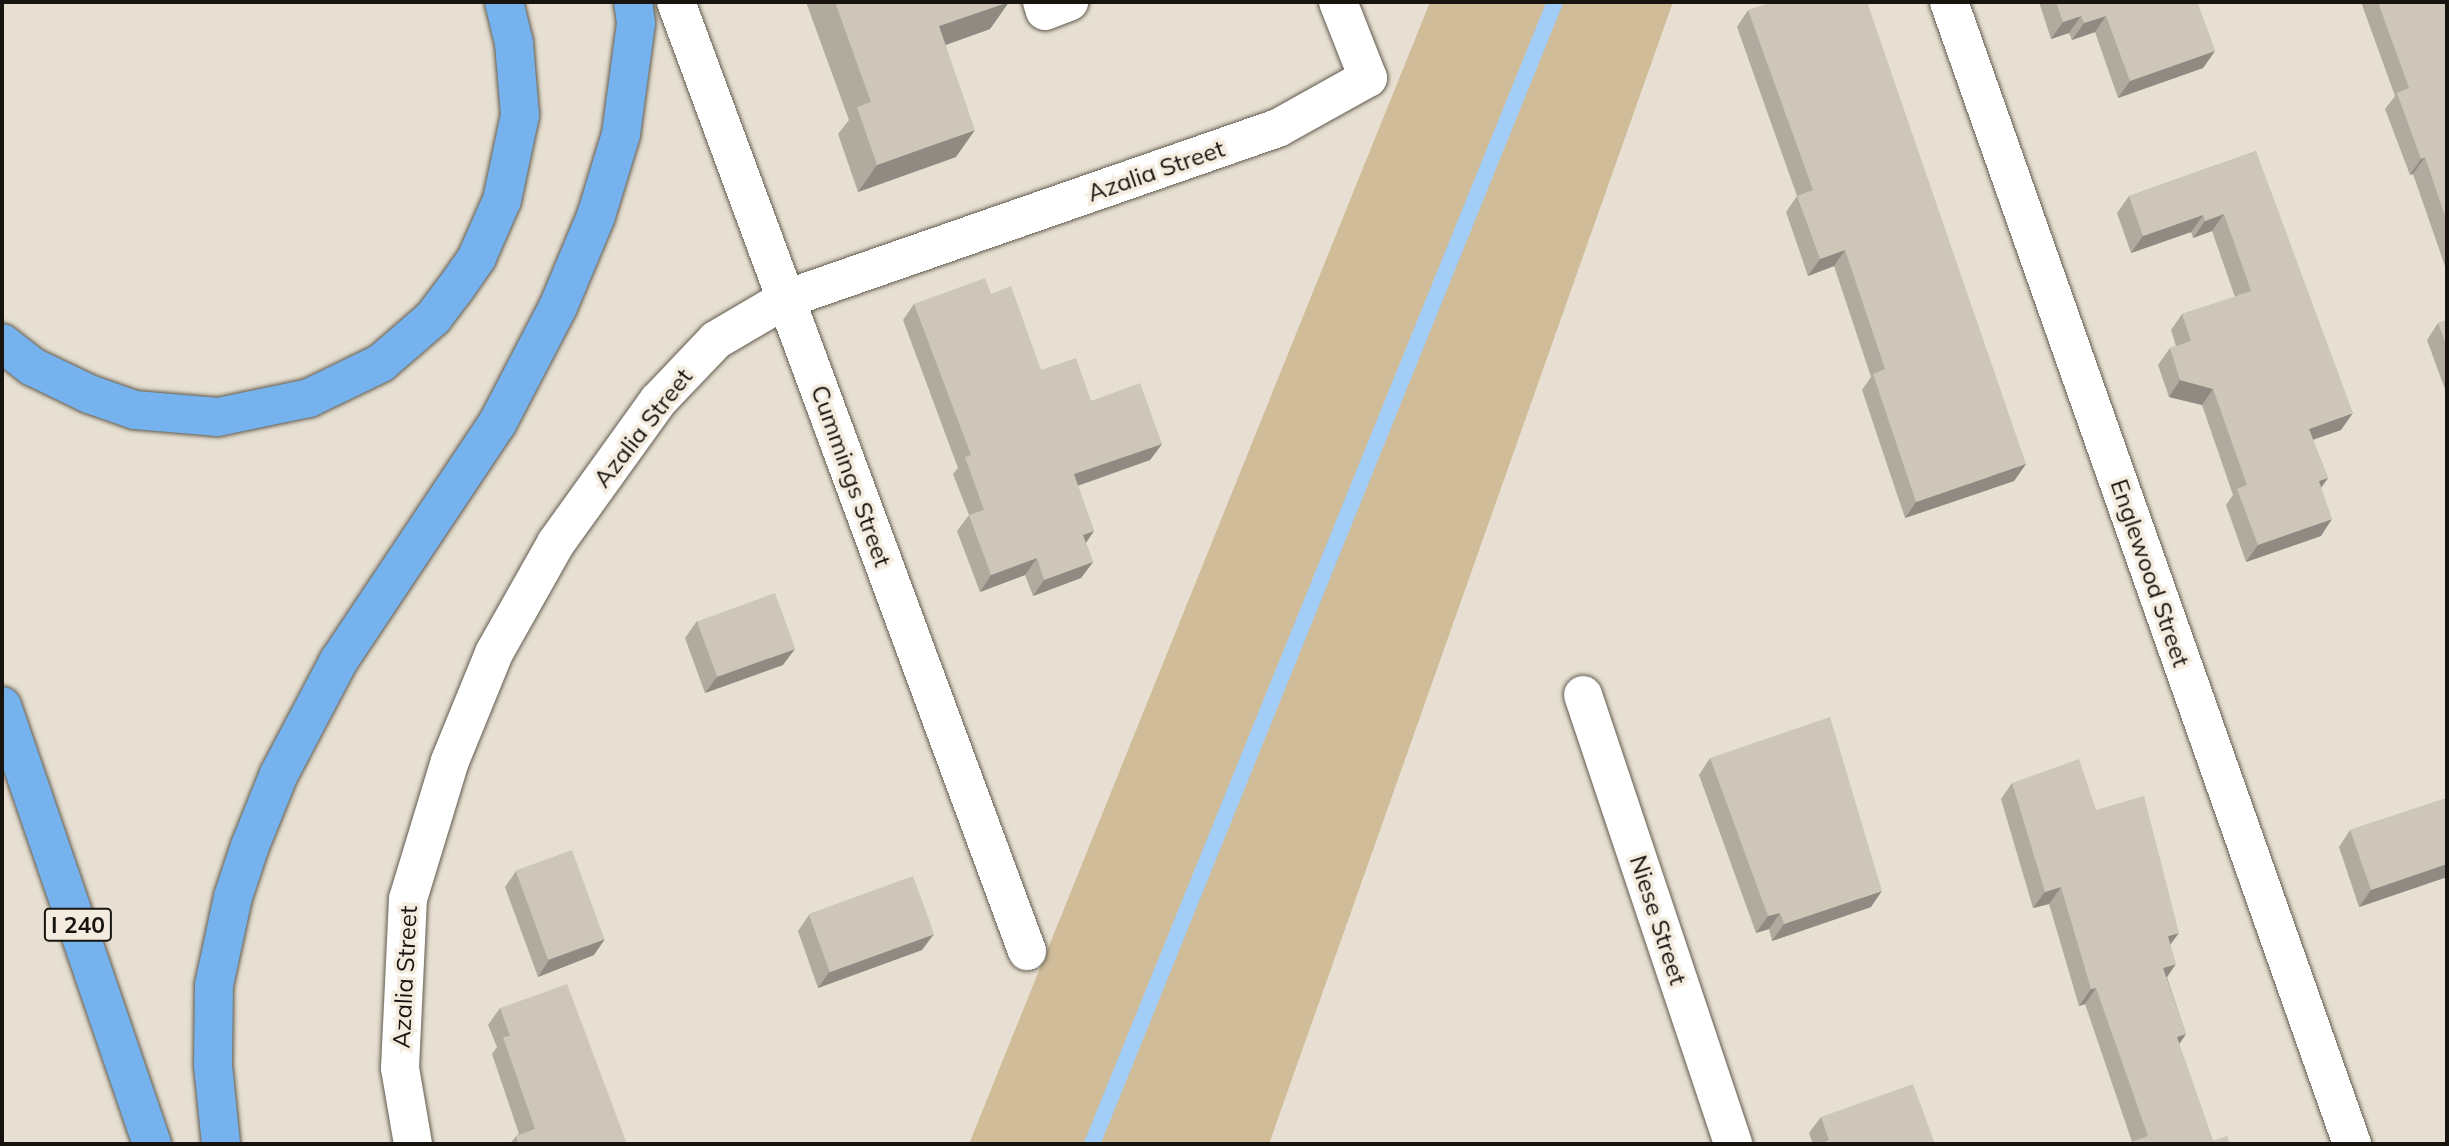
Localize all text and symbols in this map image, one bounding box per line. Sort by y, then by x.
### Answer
street label: Azalia Street [1084,134,1228,208]
street label: Azalia Street [588,363,698,493]
street label: Cummings Street [805,381,897,571]
street label: Englewood Street [2104,475,2196,671]
street label: Niese Street [1624,852,1692,988]
street label: Azalia Street [387,905,423,1049]
road number: I 240 [43,906,113,944]

